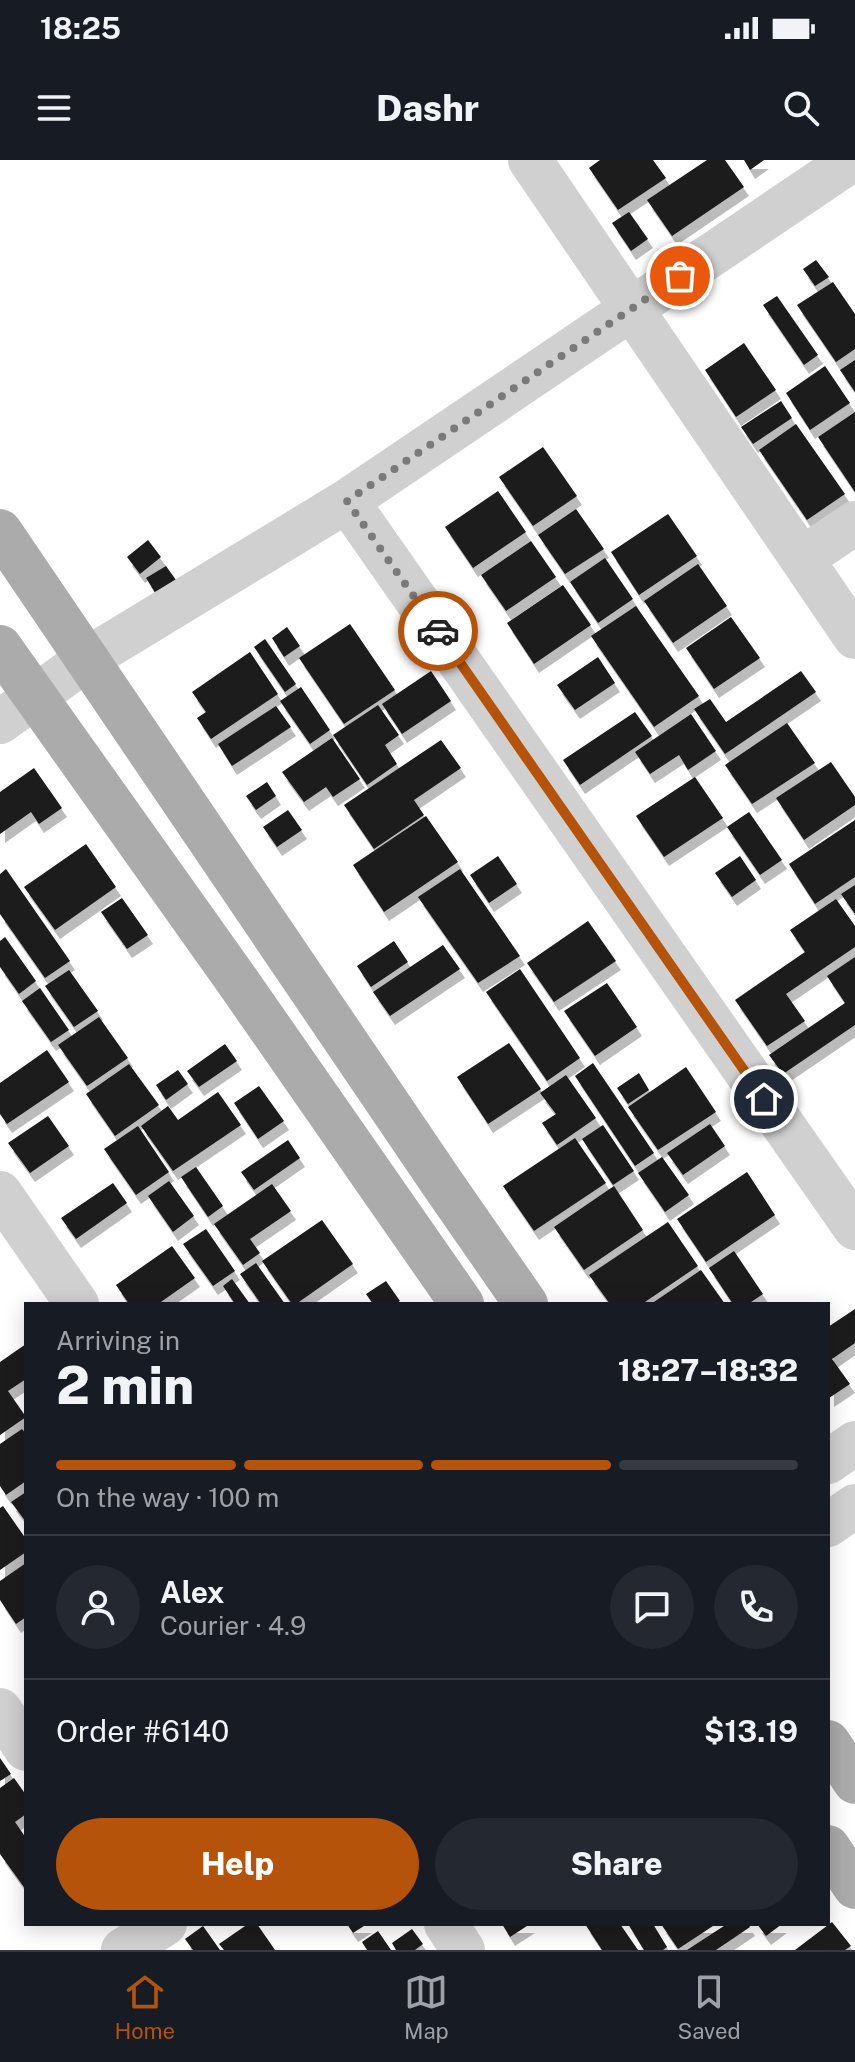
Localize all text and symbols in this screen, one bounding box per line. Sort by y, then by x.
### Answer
text: 18:25 [40,10,121,46]
icon: menu [32,86,76,130]
icon: search [779,86,823,130]
text: Dashr [376,87,479,129]
pin [646,242,714,310]
icon: bag [658,254,702,298]
courier [398,591,478,671]
icon: car [416,609,460,653]
pin [730,1065,798,1133]
icon: home [742,1077,786,1121]
text: Arriving in [56,1325,180,1356]
text: 18:27–18:32 [618,1352,798,1388]
text: 2 min [56,1355,194,1416]
text: On the way · 100 m [56,1482,279,1513]
button: person [56,1565,140,1649]
button: chat [610,1565,694,1649]
button: phone [714,1565,798,1649]
text: Alex [160,1574,224,1610]
text: Courier · 4.9 [160,1610,306,1641]
text: Order #6140 [56,1713,229,1749]
text: $13.19 [704,1713,798,1749]
button: Help [56,1818,419,1910]
button: Share [435,1818,798,1910]
tab: Home [114,1970,175,2044]
tab: Map [404,1970,449,2044]
tab: Saved [678,1970,741,2044]

